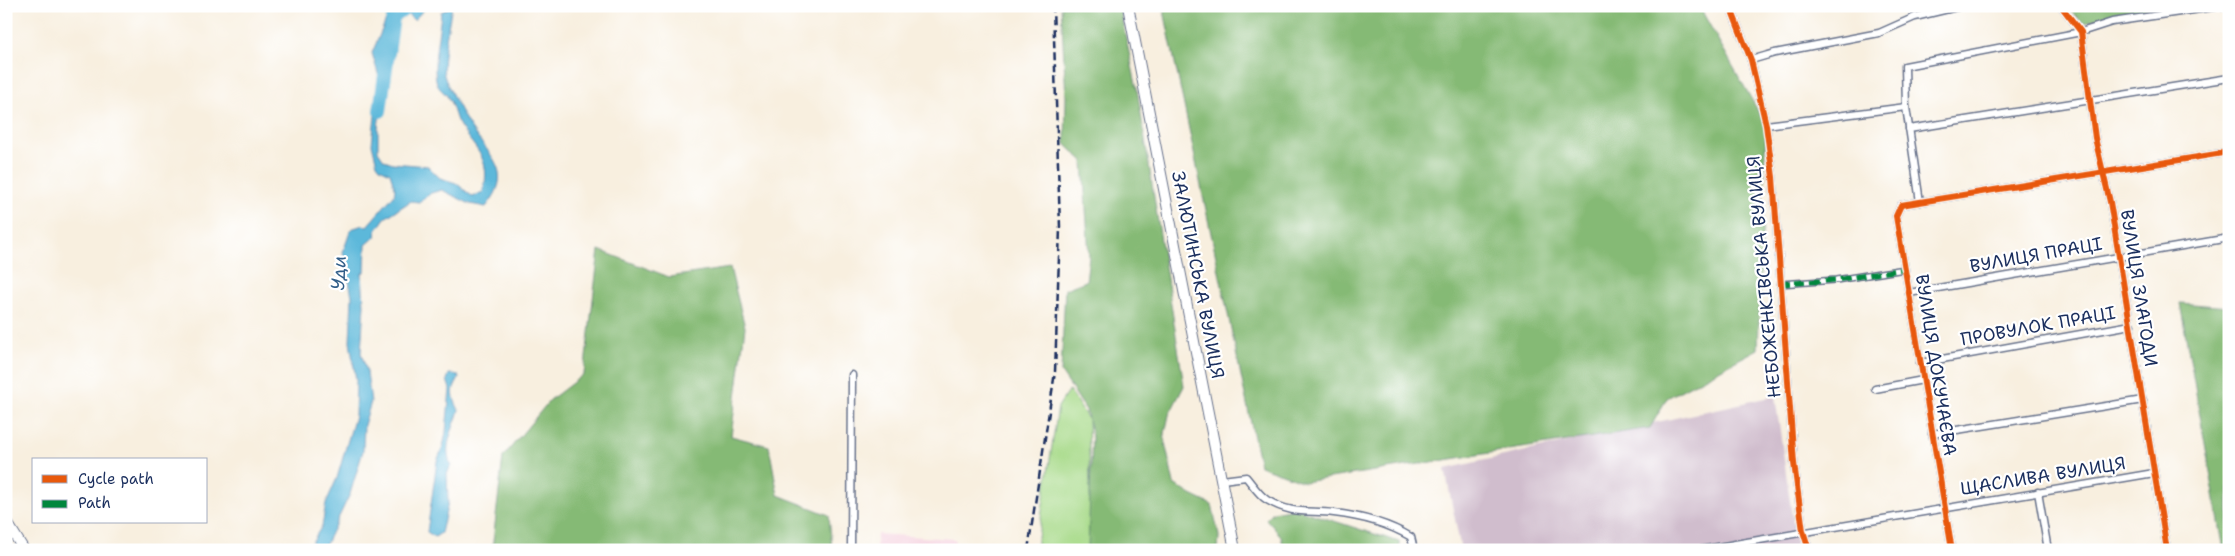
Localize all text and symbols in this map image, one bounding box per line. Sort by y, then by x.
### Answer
street label: НЕБОЖЕНКІВСЬКА ВУЛИЦЯ [1741,155,1787,399]
street label: ЗАЛЮТИНСЬКА ВУЛИЦЯ [1166,169,1230,381]
street label: ВУЛИЦЯ ЗЛАГОДИ [2115,208,2163,368]
street label: ВУЛИЦЯ ПРАЦІ [1968,232,2104,278]
water label: Уди [325,255,352,291]
street label: ВУЛИЦЯ ДОКУЧАЄВА [1910,272,1962,458]
street label: ПРОВУЛОК ПРАЦІ [1959,301,2117,351]
street label: ЩАСЛИВА ВУЛИЦЯ [1959,451,2127,501]
legend [32,458,208,524]
text: Cycle path [78,469,154,489]
text: Path [78,493,111,513]

